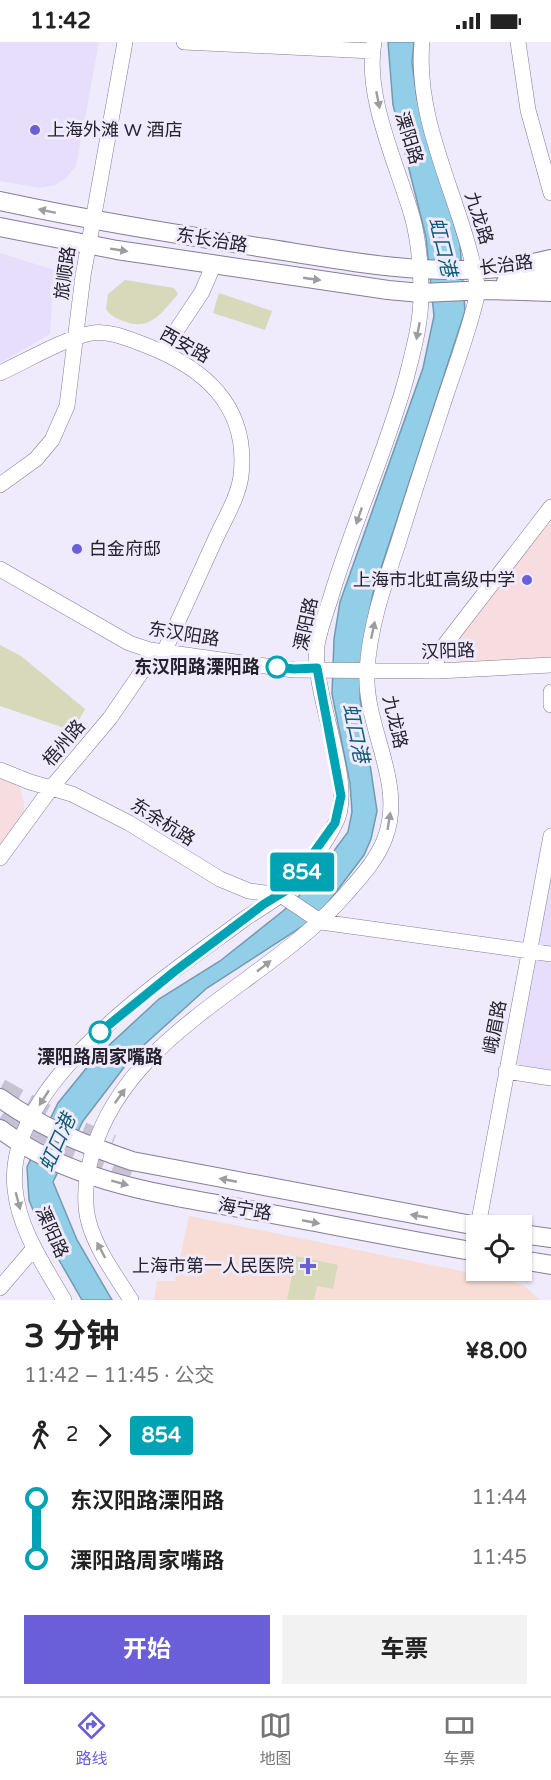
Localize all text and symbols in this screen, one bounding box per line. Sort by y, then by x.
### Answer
text: 11:42 [30,8,91,34]
one-way arrow [374,91,383,110]
street label: 溧阳路 [391,109,427,167]
place label: 上海外滩 W 酒店 [47,119,183,141]
marker: 上海外滩 W 酒店 [28,123,42,137]
street label: 九龙路 [460,189,498,247]
one-way arrow [37,206,56,215]
water label: 虹口港 [423,215,462,282]
street label: 东长治路 [175,224,249,256]
street label: 旅顺路 [50,245,80,301]
one-way arrow [110,246,129,255]
street label: 长治路 [478,251,534,279]
one-way arrow [303,274,322,283]
one-way arrow [413,321,422,340]
street label: 西安路 [156,322,214,368]
one-way arrow [353,507,363,525]
place label: 白金府邸 [89,538,161,560]
marker: 白金府邸 [70,542,84,556]
place label: 上海市北虹高级中学 [353,569,515,591]
marker: 上海市北虹高级中学 [520,573,534,587]
street label: 溧阳路 [290,595,322,653]
street label: 东汉阳路 [147,618,221,650]
one-way arrow [369,620,378,639]
street label: 汉阳路 [421,639,475,663]
place label: 东汉阳路溧阳路 [134,656,260,678]
marker: 东汉阳路溧阳路 [266,656,288,678]
street label: 九龙路 [378,693,412,751]
water label: 虹口港 [337,701,374,768]
street label: 梧州路 [38,715,90,771]
street label: 东余杭路 [127,794,199,850]
one-way arrow [384,812,393,831]
line badge: 854 [268,852,336,892]
text: 854 [282,860,322,885]
one-way arrow [256,960,272,972]
street label: 峨眉路 [479,998,511,1056]
marker: 溧阳路周家嘴路 [89,1021,111,1043]
place label: 溧阳路周家嘴路 [37,1046,163,1068]
one-way arrow [113,1088,125,1103]
one-way arrow [38,1089,49,1106]
water label: 虹口港 [35,1108,82,1175]
one-way arrow [218,1175,237,1184]
one-way arrow [111,1179,129,1188]
one-way arrow [13,1192,23,1211]
street label: 海宁路 [217,1193,273,1225]
street label: 溧阳路 [31,1203,73,1261]
one-way arrow [410,1211,429,1220]
map controls [466,1215,532,1281]
button: locate [466,1215,532,1281]
one-way arrow [302,1218,321,1227]
one-way arrow [96,1241,106,1258]
place label: 上海市第一人民医院 [132,1255,294,1277]
marker: 上海市第一人民医院 [299,1257,317,1275]
text: 3 分钟 [24,1317,119,1356]
text: ¥8.00 [465,1338,527,1364]
text: 11:42 – 11:45 · 公交 [24,1364,215,1388]
icon: walk [24,1419,57,1452]
icon: forward [88,1419,121,1452]
text: 2 [66,1423,79,1447]
text: 854 [142,1423,181,1448]
text: 11:44 [472,1486,527,1510]
text: 东汉阳路溧阳路 [70,1488,224,1514]
text: 11:45 [472,1546,527,1570]
text: 溧阳路周家嘴路 [70,1548,224,1574]
button: 开始 [24,1615,270,1684]
button: 车票 [282,1615,527,1684]
tab: 路线 [75,1709,108,1769]
tab: 地图 [259,1709,292,1769]
tab: 车票 [443,1709,476,1769]

